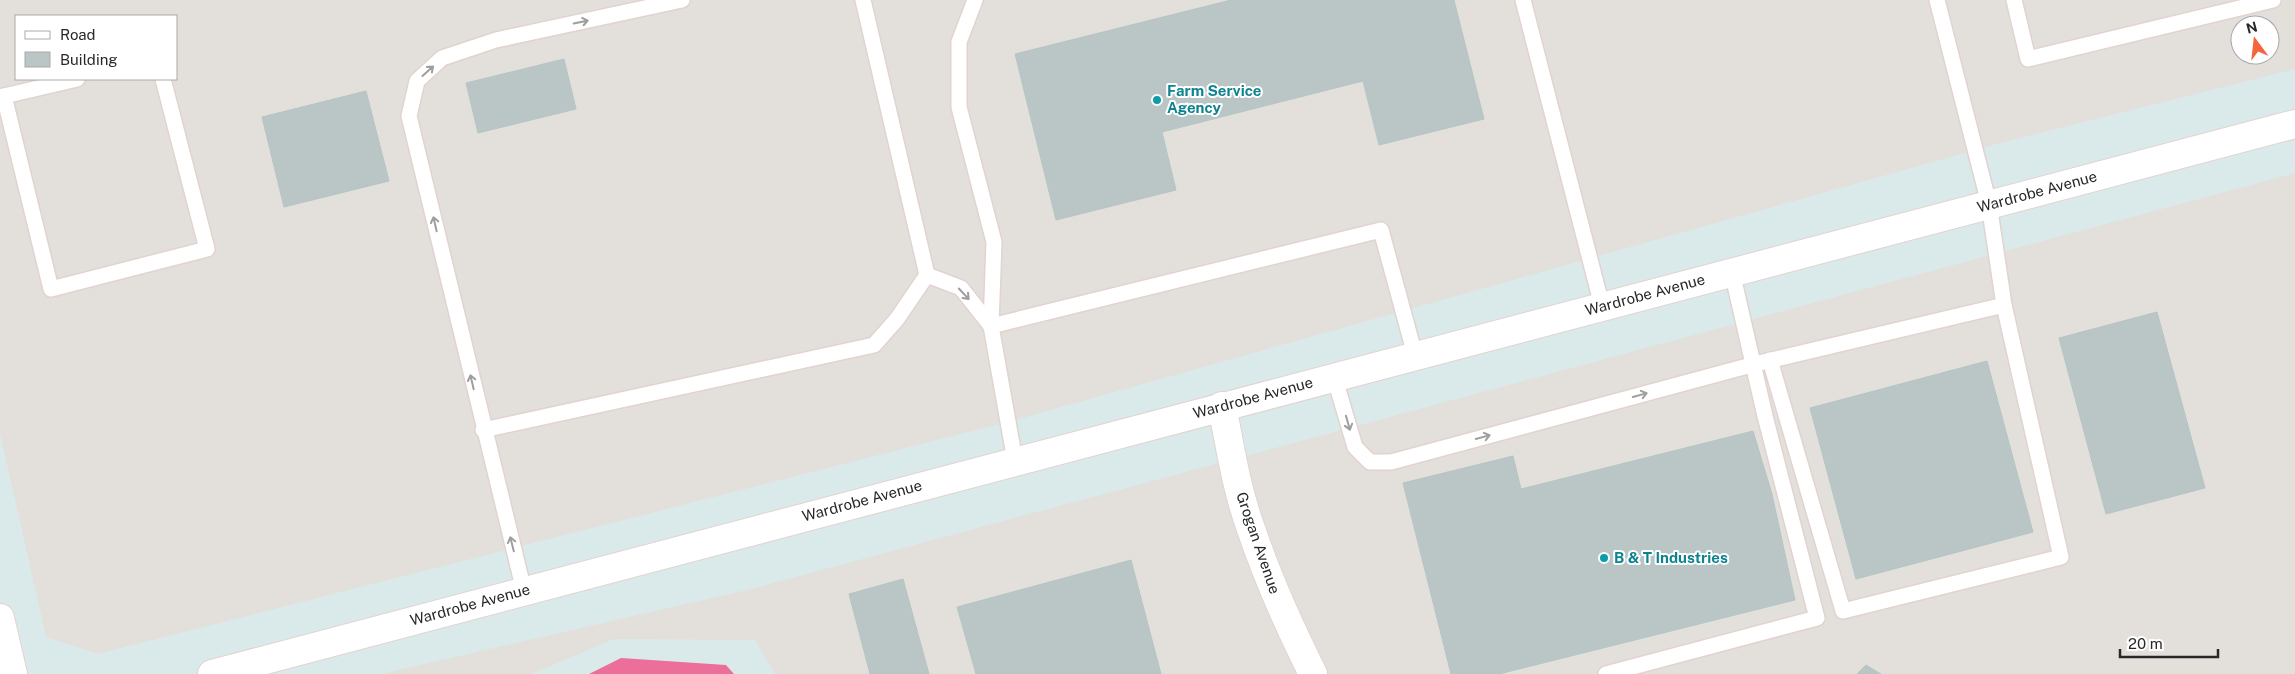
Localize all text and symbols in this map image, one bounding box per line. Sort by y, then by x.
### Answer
legend [15,15,178,80]
north arrow [2230,15,2280,65]
one-way arrow [573,17,589,26]
text: N [2244,18,2259,37]
text: Road [60,26,96,43]
text: Building [60,51,118,68]
one-way arrow [422,65,435,76]
place label: Farm Service Agency [1167,82,1262,116]
marker: Farm Service Agency [1151,94,1163,106]
street label: Wardrobe Avenue [1975,167,2099,216]
one-way arrow [430,217,439,233]
street label: Wardrobe Avenue [1583,270,1707,319]
one-way arrow [958,287,970,300]
street label: Wardrobe Avenue [1191,373,1315,422]
one-way arrow [467,375,476,391]
one-way arrow [1631,390,1647,399]
one-way arrow [1344,415,1354,431]
one-way arrow [1475,432,1491,441]
street label: Wardrobe Avenue [800,476,924,525]
street label: Grogan Avenue [1233,490,1284,596]
one-way arrow [507,536,516,552]
place label: B & T Industries [1614,549,1728,566]
marker: B & T Industries [1598,552,1610,564]
street label: Wardrobe Avenue [408,580,532,629]
scale bar [2120,626,2218,658]
text: 20 m [2128,635,2163,652]

